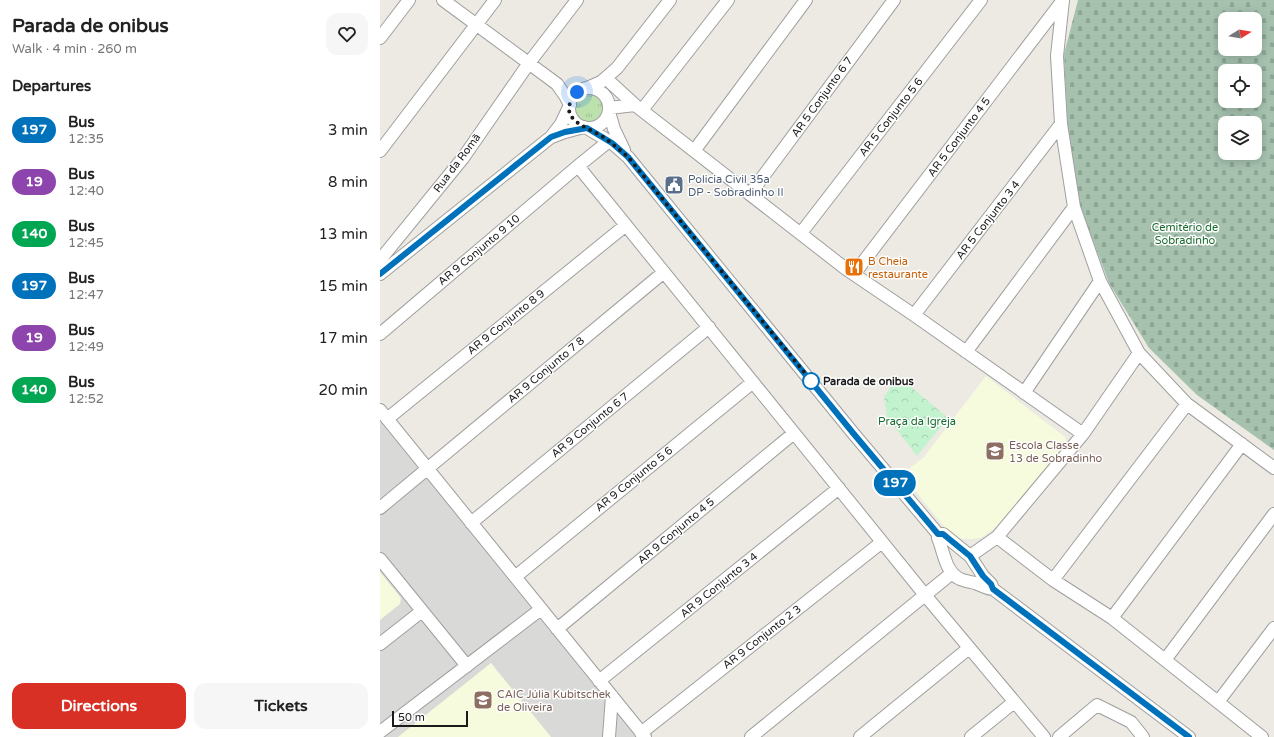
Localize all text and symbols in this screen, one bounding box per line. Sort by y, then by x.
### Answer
north arrow [1218,12,1262,56]
map controls [1218,12,1262,160]
button: heart [326,13,368,55]
text: Parada de onibus [12,15,169,37]
text: Walk · 4 min · 260 m [12,41,137,57]
street label: AR 5 Conjunto 6 7 [789,54,856,140]
button: locate [1218,64,1262,108]
street label: AR 5 Conjunto 5 6 [856,75,926,159]
text: Departures [12,77,91,95]
your location [567,82,587,102]
street label: AR 5 Conjunto 4 5 [925,95,993,179]
text: Bus [68,113,95,131]
button: layers [1218,116,1262,160]
text: 197 [21,121,47,138]
text: 3 min [328,121,368,139]
text: 12:35 [68,131,104,147]
street label: Rua da Romã [431,131,483,195]
text: Bus [68,165,95,183]
text: 19 [25,173,43,190]
text: 8 min [328,173,368,191]
place label: Policia Civil 35a DP - Sobradinho II [688,173,784,199]
public building icon: Policia Civil 35a DP - Sobradinho II [663,174,685,196]
street label: AR 5 Conjunto 3 4 [953,178,1023,262]
text: 12:40 [68,183,104,199]
street label: AR 9 Conjunto 9 10 [435,212,523,288]
text: Bus [68,217,95,235]
park label: Cemitério de Sobradinho [1152,221,1218,247]
text: 140 [21,225,47,242]
text: 13 min [319,225,368,243]
text: 12:45 [68,235,104,251]
place label: B Cheia restaurante [868,255,928,281]
restaurant icon: B Cheia restaurante [843,256,865,278]
text: Bus [68,269,95,287]
text: 197 [21,277,47,294]
text: 15 min [319,277,368,295]
text: 12:47 [68,287,104,303]
street label: AR 9 Conjunto 8 9 [465,287,547,357]
text: Bus [68,321,95,339]
text: 19 [25,329,43,346]
text: 17 min [319,329,368,347]
street label: AR 9 Conjunto 7 8 [505,334,587,406]
text: 12:49 [68,339,104,355]
marker: Parada de onibus [802,372,820,390]
text: Bus [68,373,95,391]
place label: Parada de onibus [823,375,914,388]
text: 140 [21,381,47,398]
text: 20 min [319,381,368,399]
street label: AR 9 Conjunto 6 7 [549,390,631,460]
text: 12:52 [68,391,104,407]
park label: Praça da Igreja [878,415,956,428]
place label: Escola Classe 13 de Sobradinho [1009,439,1103,465]
school or university icon: Escola Classe 13 de Sobradinho [984,440,1006,462]
street label: AR 9 Conjunto 5 6 [593,444,675,514]
line badge: 197 [872,470,918,496]
text: 197 [882,474,908,491]
street label: AR 9 Conjunto 4 5 [635,495,717,567]
street label: AR 9 Conjunto 3 4 [678,550,760,620]
street label: AR 9 Conjunto 2 3 [720,602,804,672]
button: Directions [12,683,186,729]
button: Tickets [194,683,368,729]
place label: CAIC Júlia Kubitschek de Oliveira [497,688,611,714]
school or university icon: CAIC Júlia Kubitschek de Oliveira [472,689,494,711]
scale bar [392,709,468,728]
text: 50 m [398,711,425,724]

